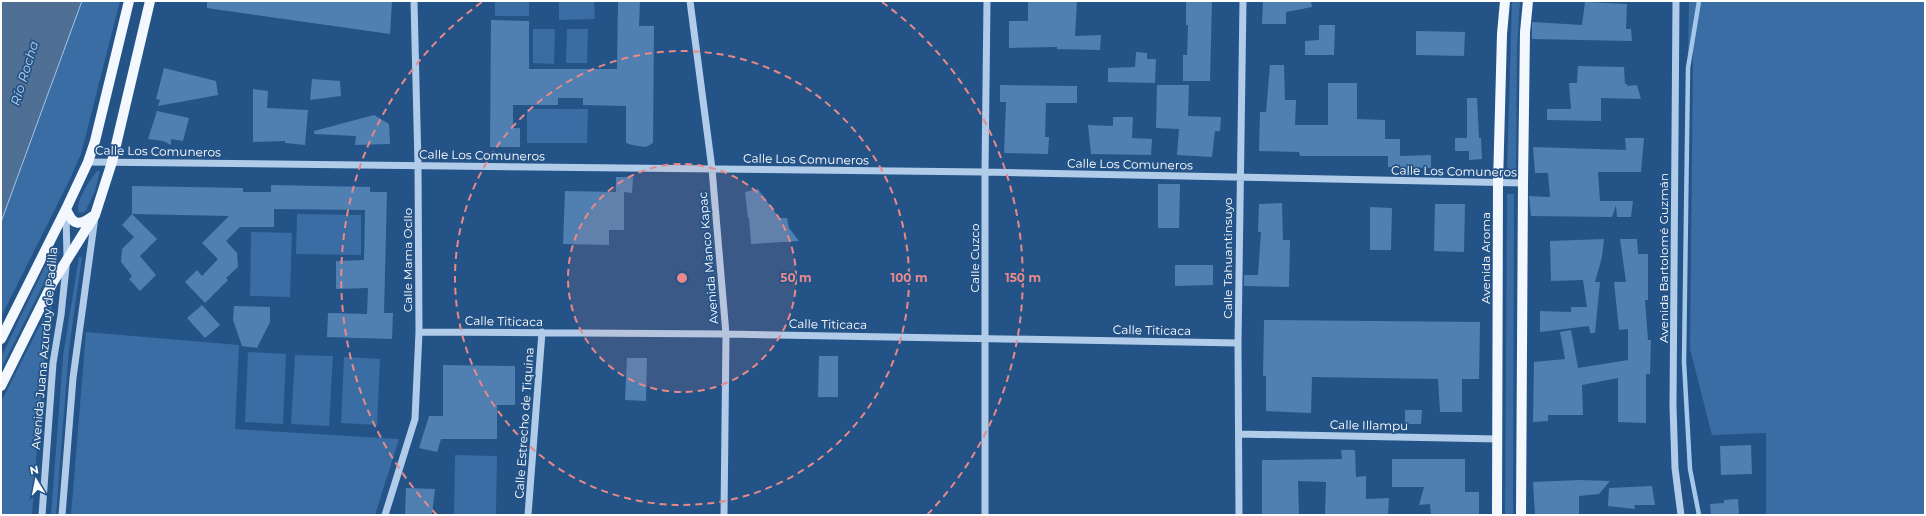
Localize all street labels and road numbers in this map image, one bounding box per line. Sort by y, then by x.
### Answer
street label: Calle Los Comuneros [95,142,221,160]
street label: Calle Los Comuneros [419,146,545,164]
street label: Calle Los Comuneros [743,150,869,168]
street label: Calle Los Comuneros [1067,155,1193,173]
street label: Calle Los Comuneros [1391,162,1517,180]
street label: Avenida Bartolomé Guzmán [1656,173,1671,343]
street label: Avenida Manco Kapac [695,191,721,325]
street label: Calle Tahuantinsuyo [1220,197,1235,319]
street label: Calle Mama Ocllo [400,208,415,312]
street label: Avenida Aroma [1478,212,1493,304]
street label: Calle Cuzco [967,224,982,292]
street label: Avenida Juana Azurduy de Padilla [28,246,60,450]
street label: Calle Titicaca [465,313,543,329]
street label: Calle Titicaca [789,316,867,332]
street label: Calle Titicaca [1113,322,1191,338]
street label: Calle Estrecho de Tiquina [511,347,537,499]
street label: Calle Illampu [1330,417,1408,433]

